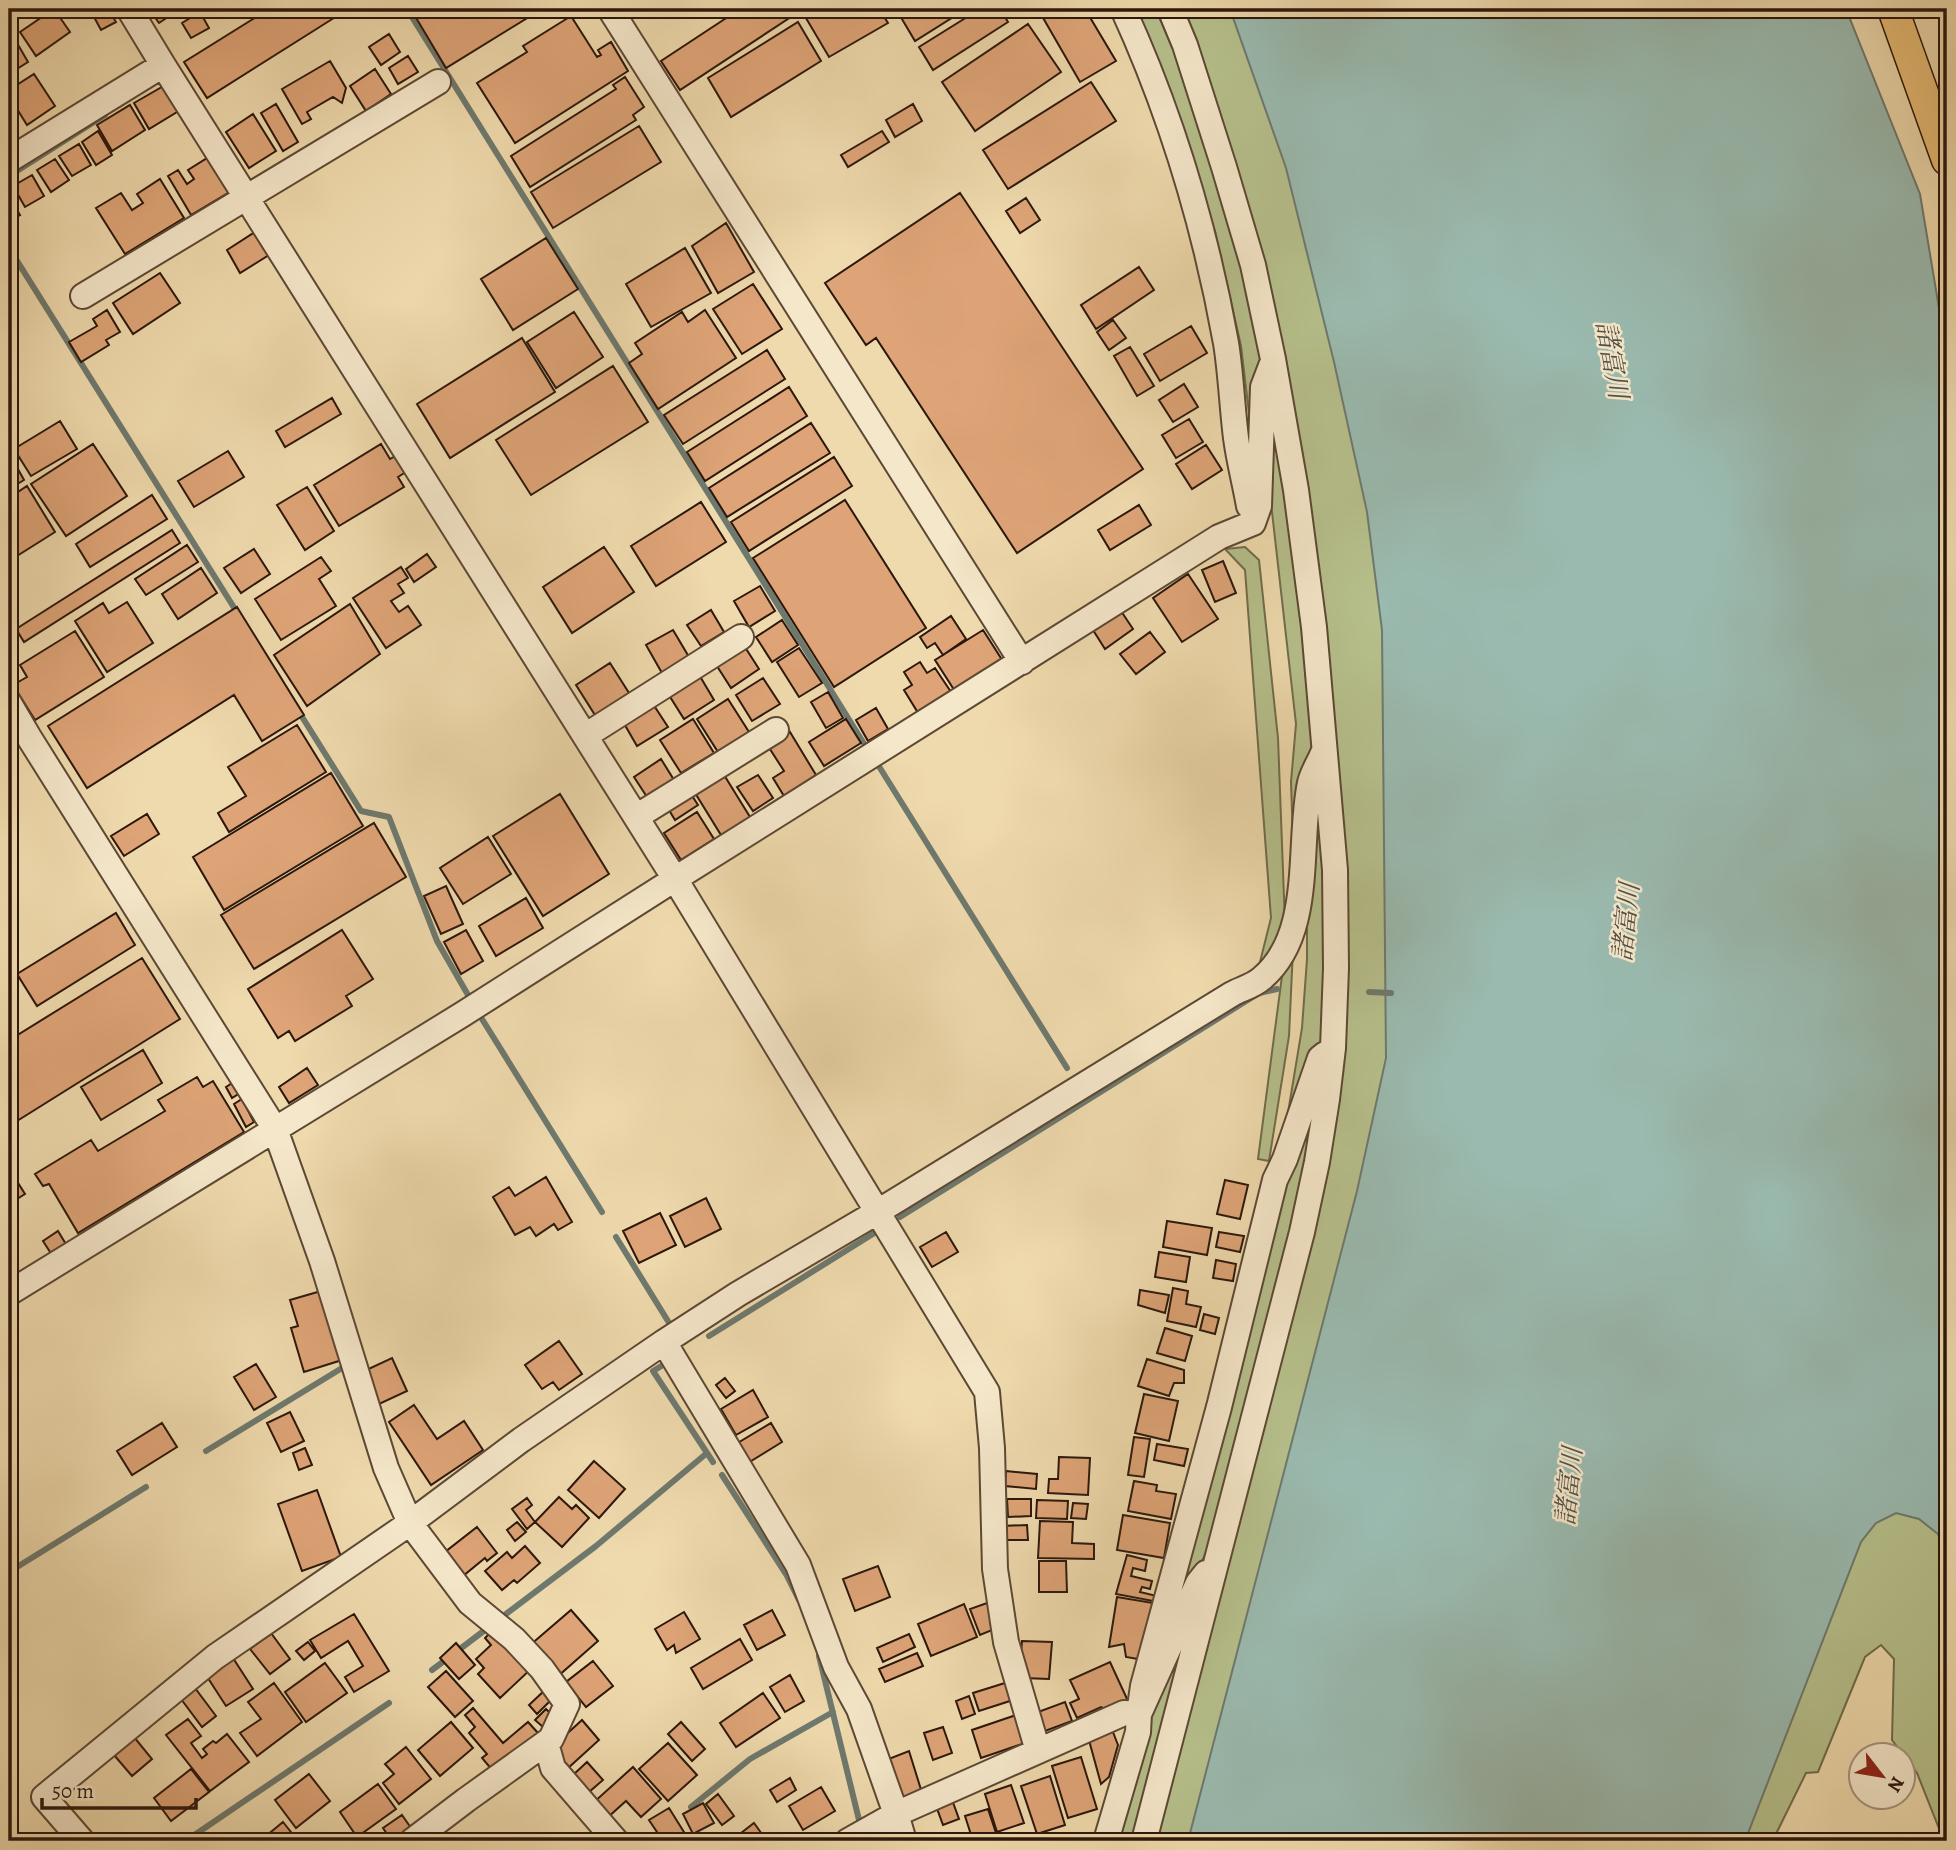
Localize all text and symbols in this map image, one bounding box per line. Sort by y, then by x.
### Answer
water label: 諸富川 [1588,319,1637,404]
water label: 諸富川 [1605,878,1648,963]
water label: 諸富川 [1548,1442,1591,1527]
north arrow [1848,1742,1918,1812]
scale bar [42,1766,196,1810]
text: N [1881,1772,1910,1797]
text: 50 m [52,1777,94,1805]

